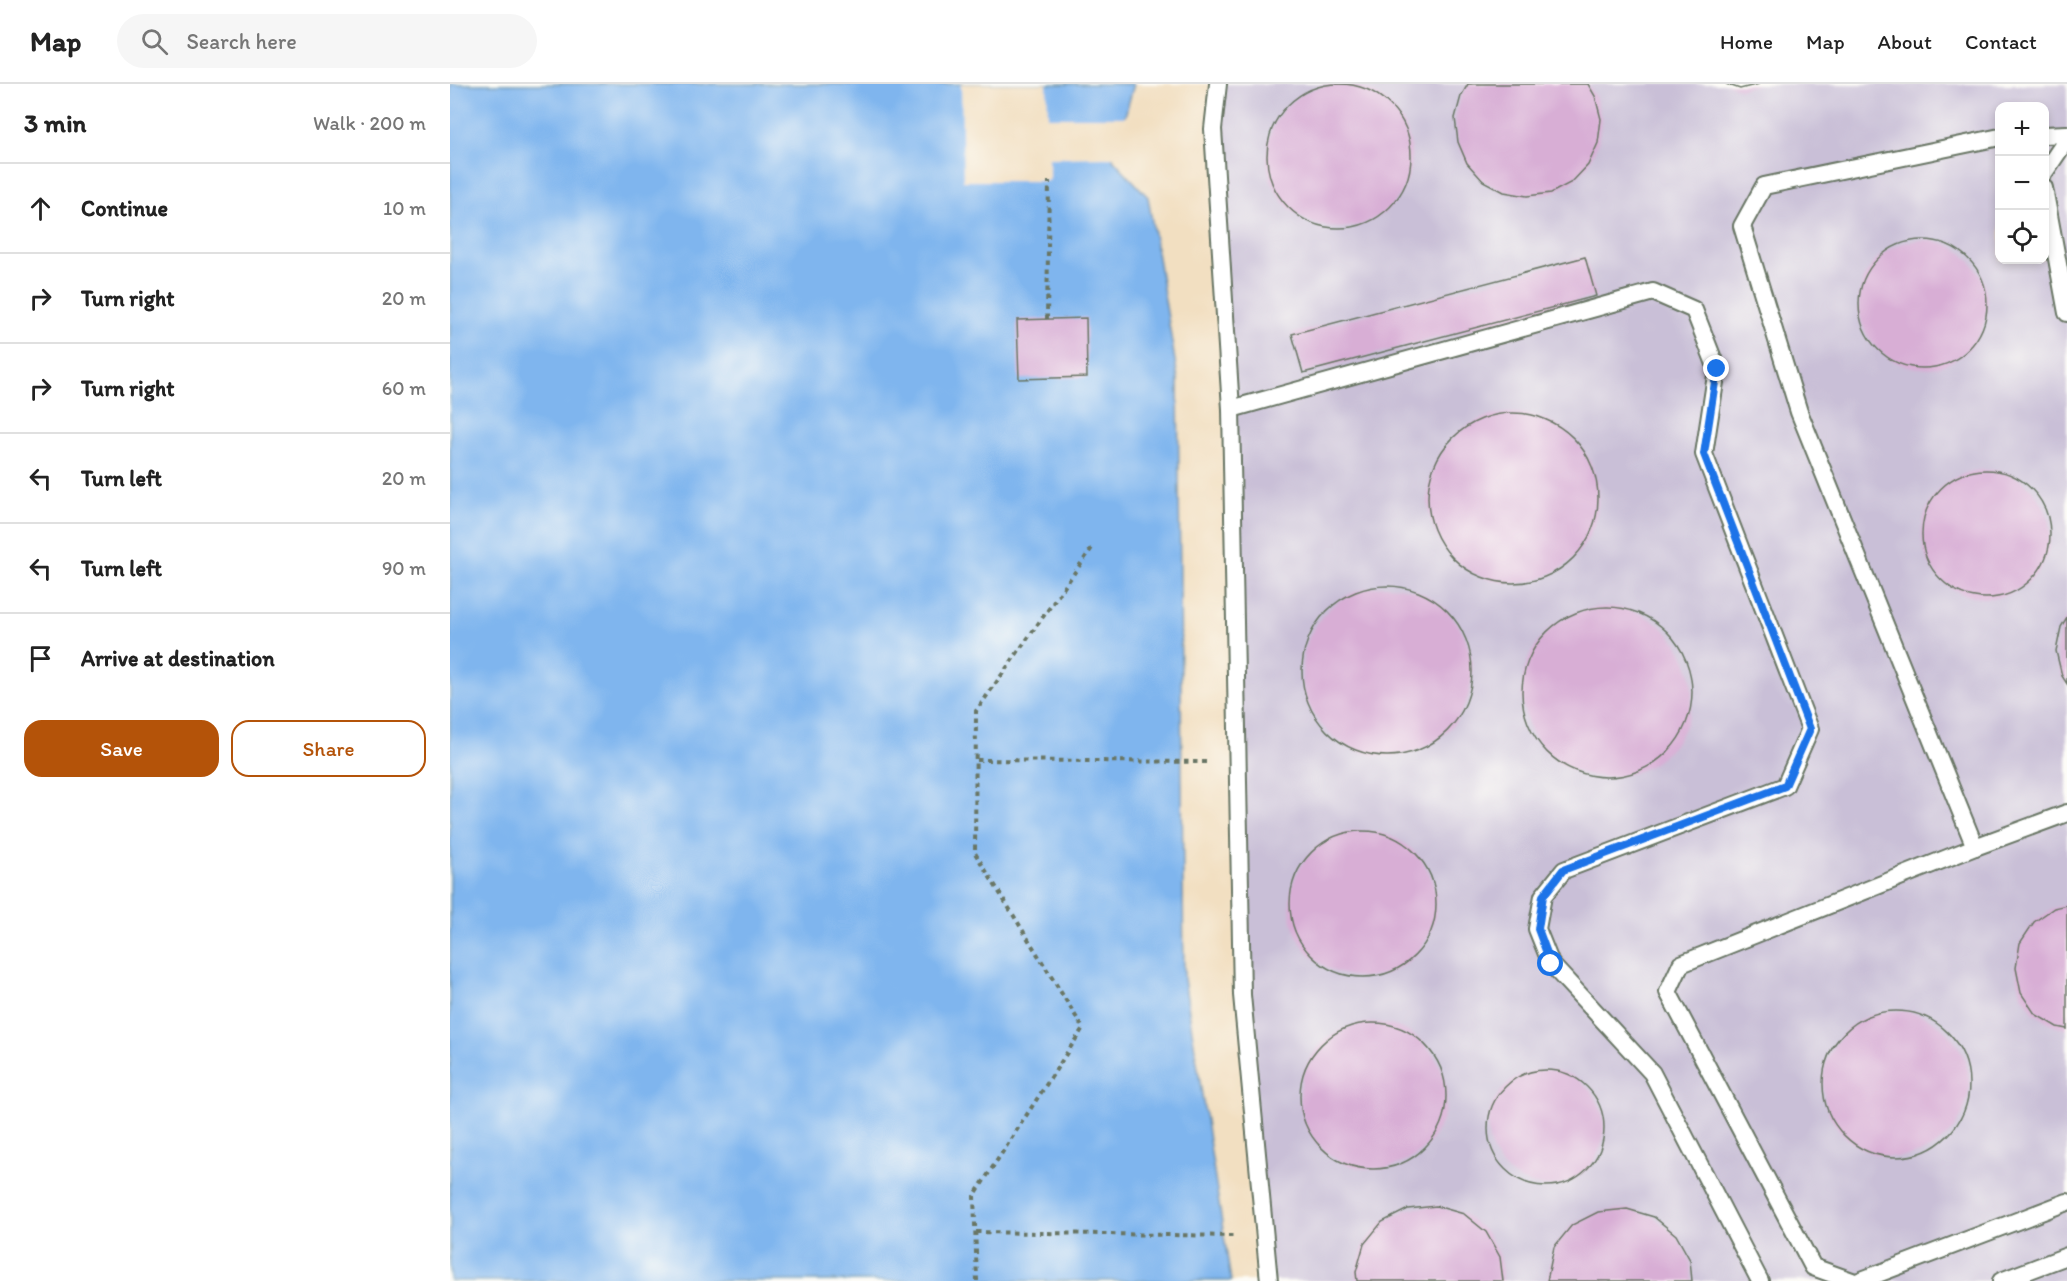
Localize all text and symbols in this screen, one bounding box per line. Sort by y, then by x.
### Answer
search box [117,14,537,68]
text: Map [30,24,81,58]
icon: search [138,25,171,58]
text: Search here [186,28,297,55]
text: Home [1720,29,1773,54]
text: Map [1806,29,1845,54]
text: About [1878,29,1932,54]
text: Contact [1965,29,2037,54]
map controls [1995,102,2049,264]
button: + [1995,102,2049,156]
text: 3 min [24,107,86,139]
text: Walk · 200 m [313,111,426,135]
button: − [1995,156,2049,210]
icon: ahead [24,192,57,225]
text: Continue [81,195,168,222]
text: 10 m [383,196,426,220]
button: locate [1995,210,2049,264]
icon: right [24,282,57,315]
text: Turn right [81,285,175,312]
text: 20 m [382,286,426,310]
route end [1703,355,1729,381]
icon: right [24,372,57,405]
text: Turn right [81,375,175,402]
text: 60 m [382,376,426,400]
icon: left [24,462,57,495]
text: Turn left [81,465,162,492]
text: 20 m [382,466,426,490]
icon: left [24,552,57,585]
text: Turn left [81,555,162,582]
text: 90 m [382,556,426,580]
icon: arrive [24,642,57,675]
text: Arrive at destination [81,645,275,672]
button: Save [24,720,219,777]
button: Share [231,720,426,777]
route start [1537,950,1563,976]

